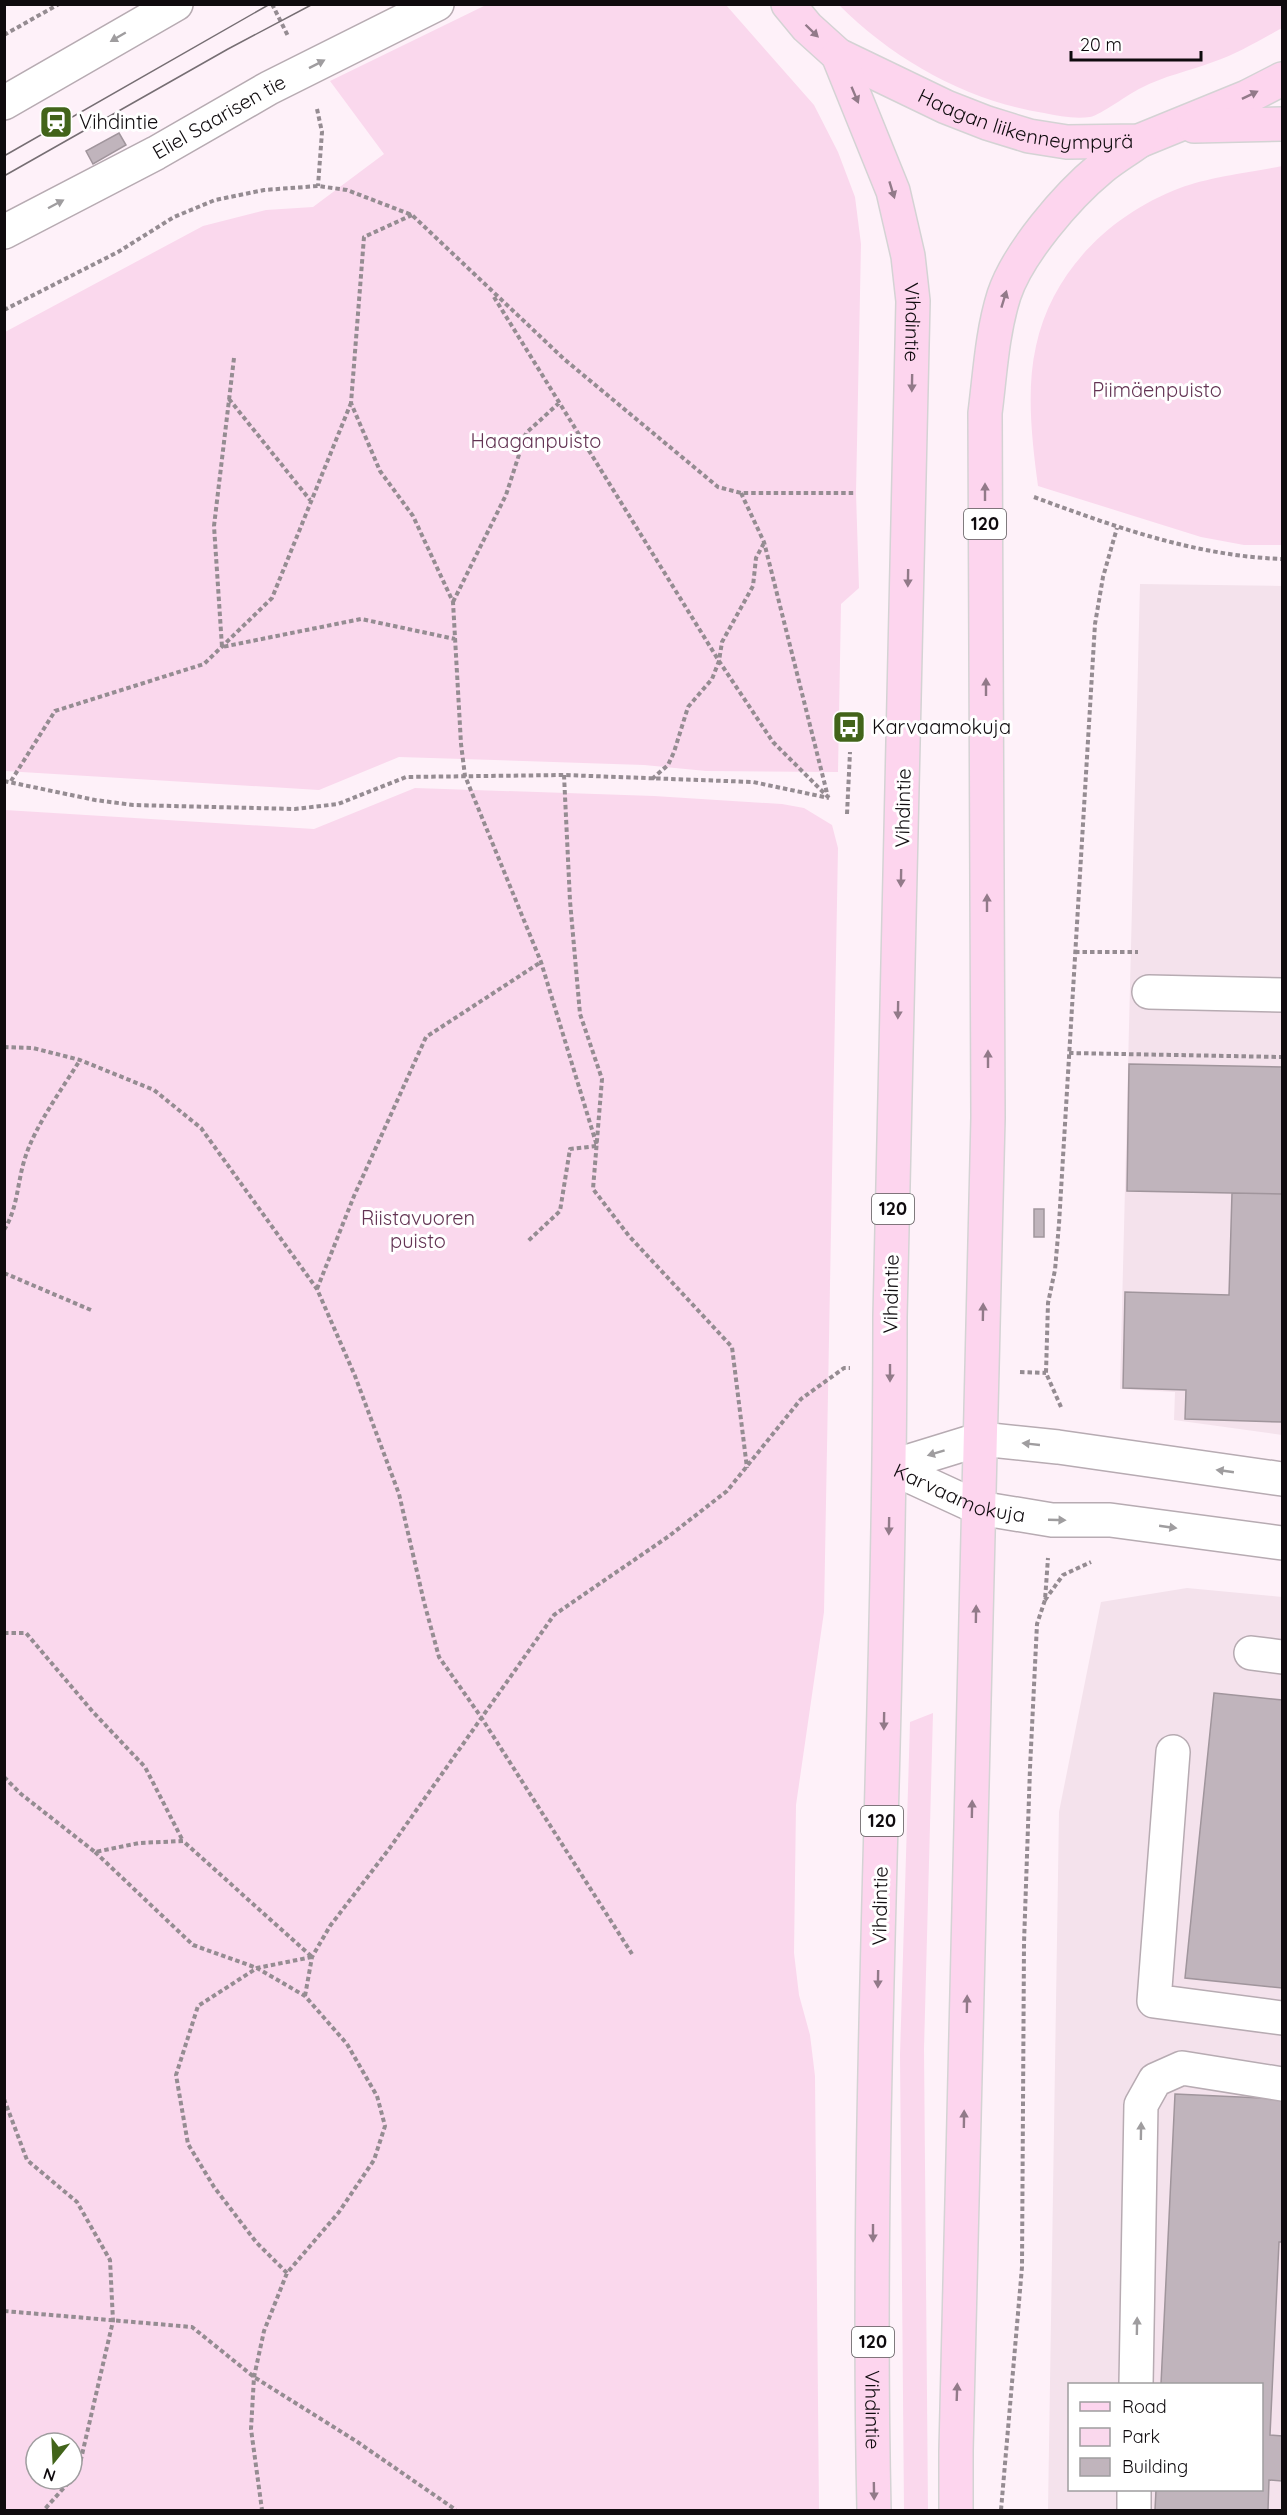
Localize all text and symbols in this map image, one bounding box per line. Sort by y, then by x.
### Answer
one-way arrow [804,23,818,37]
scale bar [1071,24,1202,62]
one-way arrow [110,32,126,43]
text: 20 m [1080,33,1122,56]
one-way arrow [309,59,326,68]
street label: Eliel Saarisen tie [148,69,290,164]
street label: Haagan liikenneympyrä [914,82,1133,155]
one-way arrow [851,86,860,104]
one-way arrow [1241,90,1258,99]
station icon: Vihdintie [38,104,74,140]
place label: Vihdintie [79,109,158,134]
one-way arrow [888,181,897,199]
one-way arrow [48,199,65,209]
street label: Vihdintie [899,281,926,362]
one-way arrow [1000,290,1009,308]
one-way arrow [907,373,917,392]
park label: Piimäenpuisto [1092,377,1222,402]
park label: Haaganpuisto [471,428,601,453]
one-way arrow [980,482,990,501]
road number: 120 [964,509,1006,539]
one-way arrow [903,568,913,587]
one-way arrow [981,677,991,696]
bus stop icon: Karvaamokuja [831,709,867,745]
place label: Karvaamokuja [872,714,1011,739]
street label: Vihdintie [889,768,916,848]
one-way arrow [896,868,906,887]
one-way arrow [982,893,992,912]
one-way arrow [893,1000,903,1019]
one-way arrow [983,1050,993,1069]
road number: 120 [872,1194,914,1224]
park label: Riistavuoren puisto [361,1205,475,1253]
street label: Vihdintie [877,1254,904,1334]
one-way arrow [979,1303,988,1322]
one-way arrow [885,1363,895,1382]
one-way arrow [1022,1439,1041,1449]
one-way arrow [926,1449,944,1458]
street label: Karvaamokuja [890,1457,1027,1527]
one-way arrow [1215,1466,1234,1475]
one-way arrow [1048,1515,1067,1525]
one-way arrow [884,1516,894,1535]
one-way arrow [1159,1523,1178,1532]
one-way arrow [971,1604,981,1623]
one-way arrow [880,1711,889,1730]
one-way arrow [967,1799,976,1818]
road number: 120 [861,1806,903,1836]
street label: Vihdintie [866,1866,893,1946]
one-way arrow [874,1969,883,1988]
one-way arrow [962,1994,972,2013]
one-way arrow [960,2109,969,2128]
one-way arrow [1136,2122,1146,2141]
one-way arrow [868,2223,878,2242]
one-way arrow [1132,2317,1142,2336]
road number: 120 [852,2327,894,2357]
street label: Vihdintie [860,2370,886,2450]
one-way arrow [952,2383,962,2402]
legend [1068,2383,1263,2491]
text: Road [1122,2395,1167,2418]
text: Park [1122,2425,1160,2448]
north arrow [24,2431,84,2491]
text: Building [1122,2455,1188,2478]
text: N [41,2464,58,2487]
one-way arrow [869,2481,879,2500]

